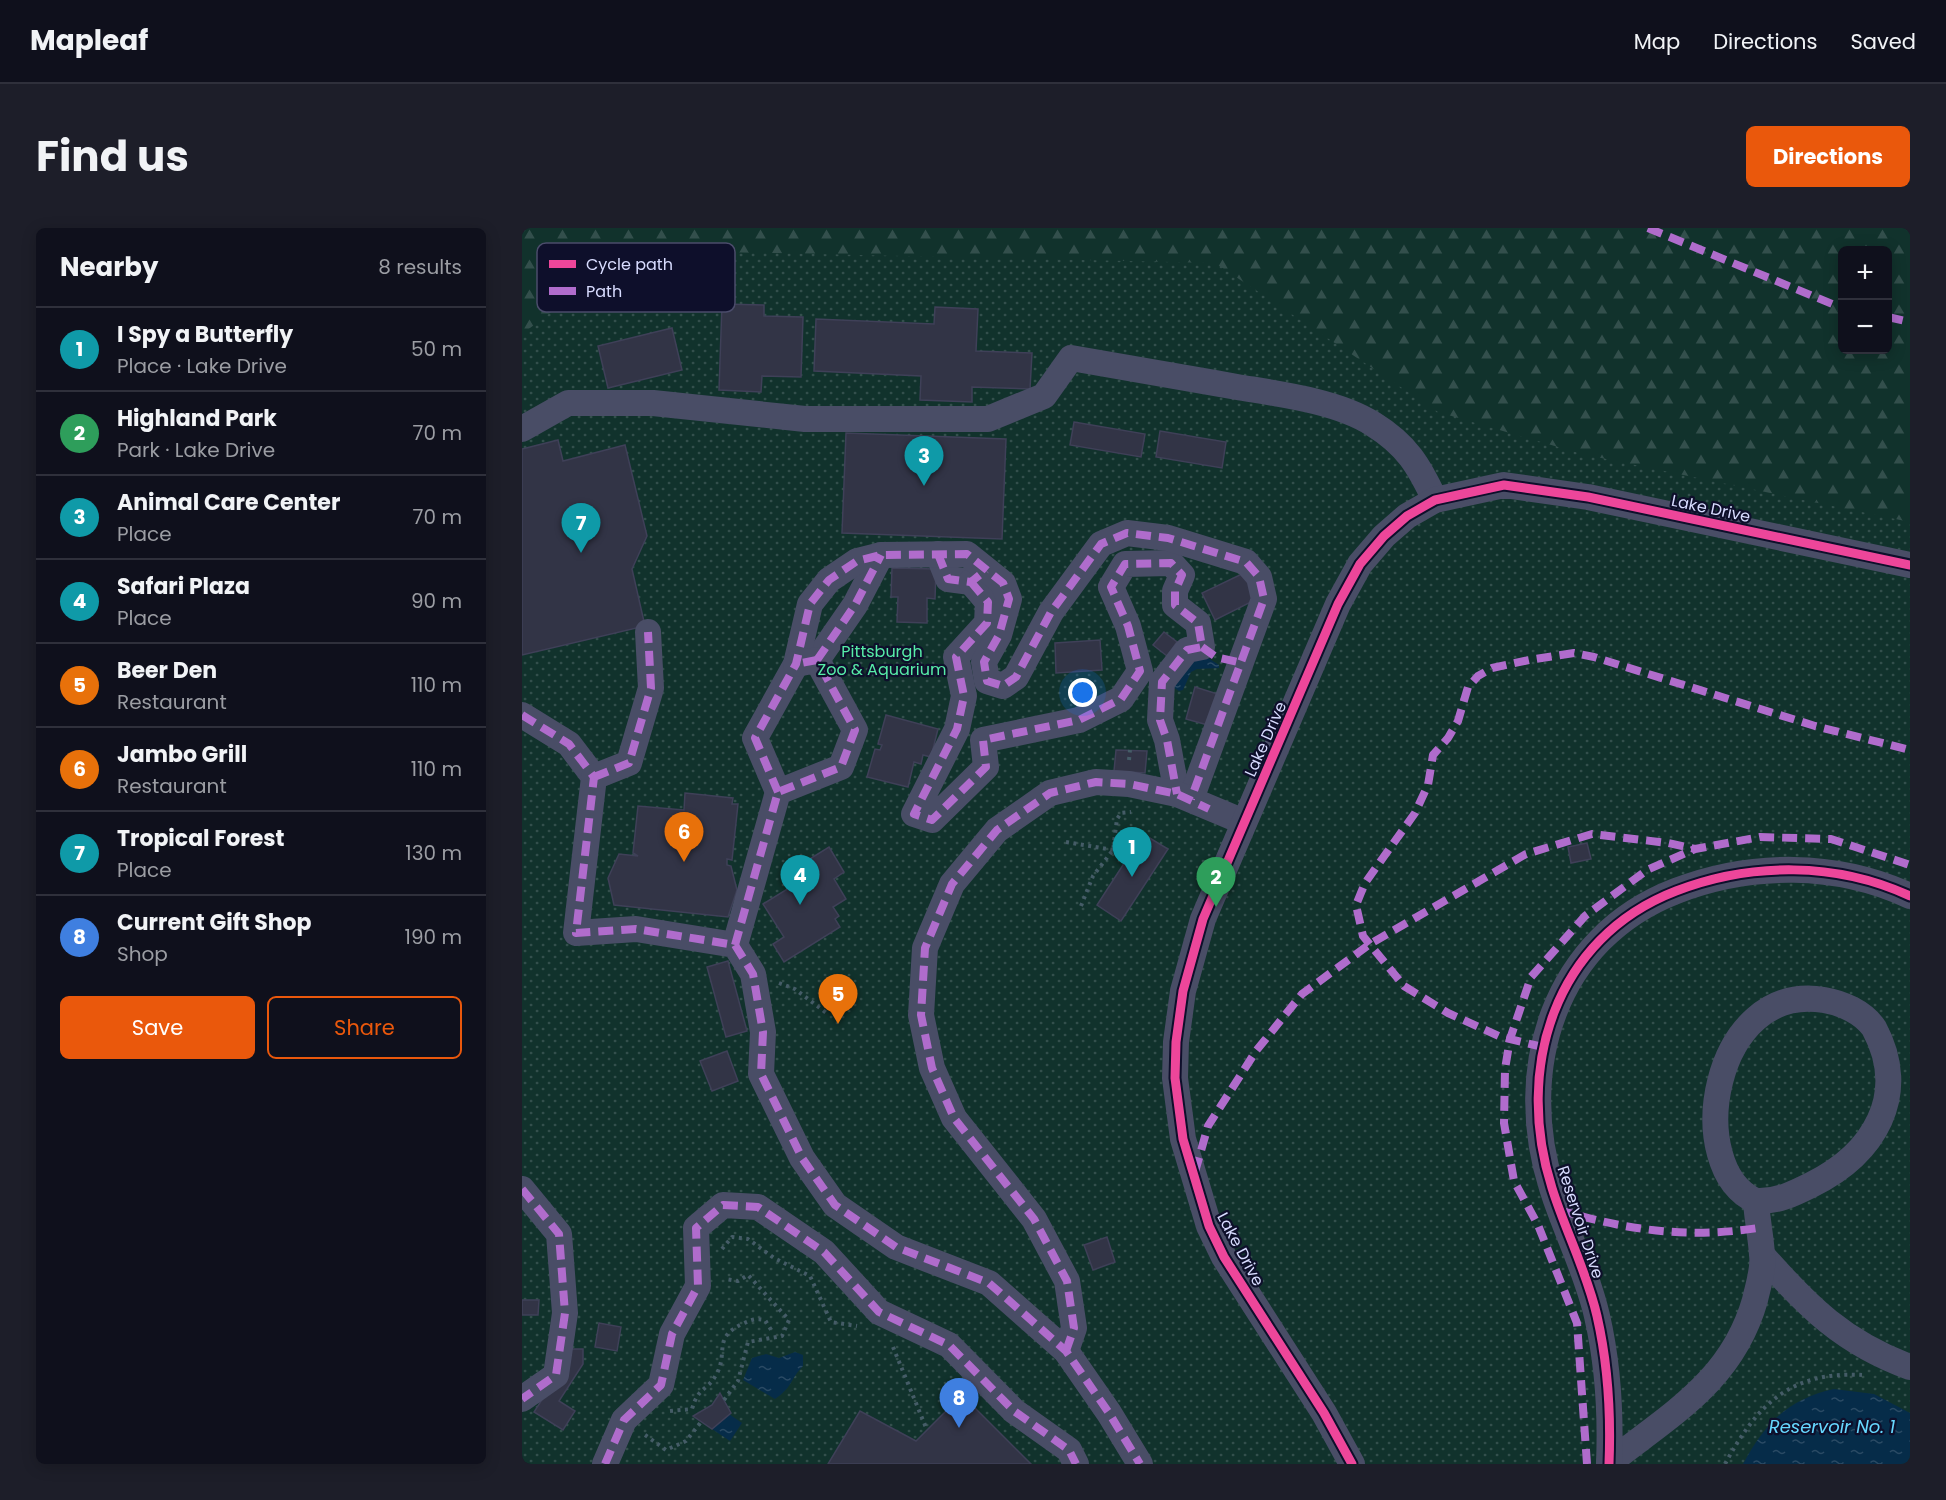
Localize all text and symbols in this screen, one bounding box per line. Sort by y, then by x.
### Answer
text: Mapleaf [30,21,148,60]
text: Map [1634,27,1680,56]
text: Directions [1713,27,1817,56]
text: Saved [1850,27,1916,56]
button: Directions [1746,126,1910,187]
text: Find us [36,127,189,186]
legend [537,243,735,312]
map controls [1838,246,1892,354]
button: + [1838,246,1892,300]
text: Nearby [60,249,158,285]
text: 8 results [378,253,462,281]
text: Cycle path [586,253,673,276]
text: Path [586,280,622,303]
button: − [1838,300,1892,354]
text: I Spy a Butterfly [117,319,293,350]
text: 1 [76,335,83,363]
text: 50 m [411,335,462,363]
text: Place · Lake Drive [117,352,287,380]
text: Highland Park [117,403,277,434]
text: 2 [74,419,85,447]
text: 70 m [413,419,462,447]
text: Park · Lake Drive [117,436,275,464]
pin: 3 [904,436,944,486]
text: Animal Care Center [117,487,340,518]
street label: Lake Drive [1669,489,1753,528]
text: 3 [73,503,86,531]
text: 70 m [413,503,462,531]
pin: 7 [562,504,600,553]
text: Place [117,520,172,548]
text: Safari Plaza [117,571,250,602]
text: 4 [73,587,86,615]
text: 90 m [411,587,462,615]
text: Place [117,604,172,632]
park label: Pittsburgh Zoo & Aquarium [818,640,946,681]
text: Beer Den [117,655,217,686]
text: 5 [73,671,86,699]
text: 110 m [411,671,462,699]
your location [1068,678,1097,707]
text: Restaurant [117,688,227,716]
street label: Lake Drive [1239,698,1292,781]
text: Jambo Grill [117,739,247,770]
text: 6 [73,755,86,783]
text: 110 m [411,755,462,783]
text: Restaurant [117,772,227,800]
pin: 6 [664,812,704,862]
text: Tropical Forest [117,823,285,854]
pin: 1 [1112,828,1152,877]
text: 7 [74,839,85,867]
text: 130 m [405,839,462,867]
text: Place [117,856,172,884]
pin: 4 [780,856,820,905]
pin: 2 [1196,858,1236,907]
text: Current Gift Shop [117,907,311,938]
text: 8 [73,923,86,951]
text: 190 m [405,923,462,951]
text: Shop [117,940,168,968]
pin: 5 [818,974,858,1024]
button: Save [60,996,255,1059]
button: Share [267,996,462,1059]
street label: Reservoir Drive [1551,1163,1610,1282]
street label: Lake Drive [1212,1208,1270,1290]
pin: 8 [940,1378,978,1428]
water label: Reservoir No. 1 [1769,1414,1896,1439]

